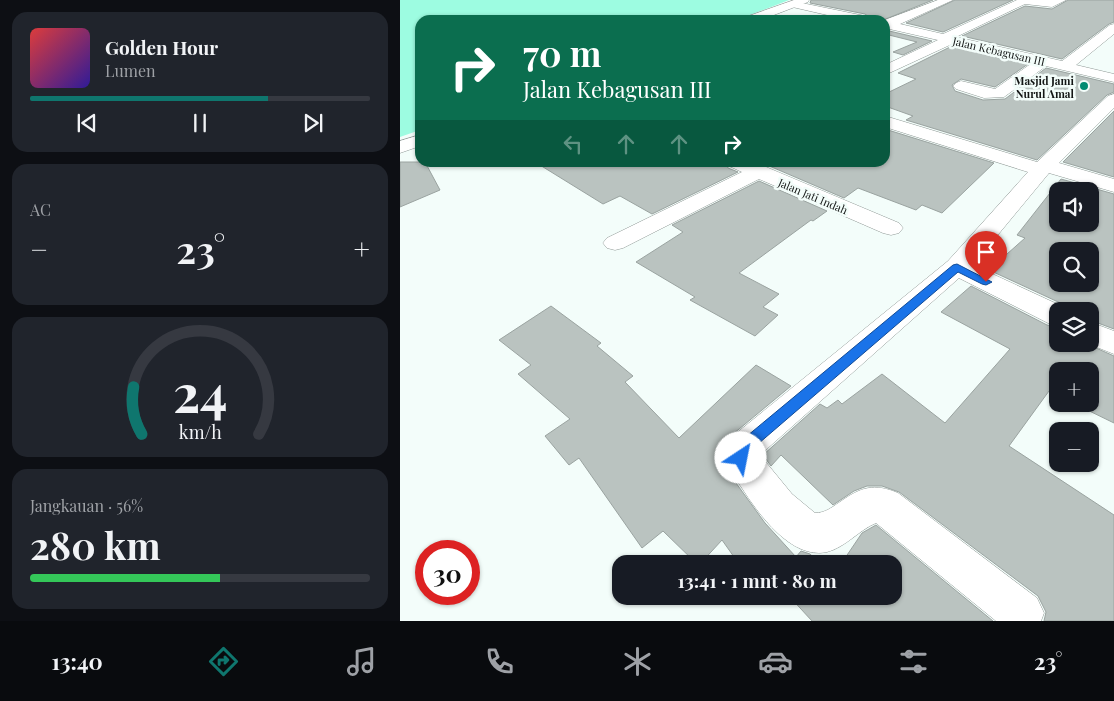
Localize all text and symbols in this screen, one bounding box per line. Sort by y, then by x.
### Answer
text: 70 m [523,29,601,76]
street label: Jalan Kebagusan III [950,33,1047,69]
text: Golden Hour [105,34,218,60]
icon: right [440,35,505,100]
text: Lumen [105,60,156,81]
place label: Masjid Jami Nurul Amal [1014,73,1075,101]
text: Jalan Kebagusan III [523,74,712,104]
marker: Masjid Jami Nurul Amal [1078,80,1090,92]
icon: previous [73,109,101,137]
icon: pause [186,109,214,137]
icon: next [299,109,327,137]
icon: left [559,130,587,158]
icon: ahead [612,130,640,158]
icon: ahead [665,130,693,158]
icon: right [718,130,746,158]
street label: Jalan Jati Indah [775,174,851,218]
map controls [1049,182,1099,472]
button: sound [1049,182,1099,232]
text: AC [30,199,51,220]
text: 23° [176,223,225,274]
text: − [30,230,48,267]
text: + [354,230,370,267]
pin [965,231,1007,282]
icon: arrive [972,238,1000,266]
button: search [1049,242,1099,292]
button: layers [1049,302,1099,352]
text: 24 [173,357,227,426]
button: + [1049,362,1099,412]
text: km/h [179,420,222,443]
button: − [1049,422,1099,472]
position arrow [714,431,766,483]
text: Jangkauan · 56% [30,495,143,516]
text: 280 km [30,519,161,570]
speed limit sign: 30 [415,540,480,605]
text: 13:41 · 1 mnt · 80 m [677,567,837,593]
icon: directions [206,644,241,679]
icon: music [344,644,379,679]
icon: phone [482,644,517,679]
icon: climate [620,644,655,679]
icon: car [758,644,793,679]
icon: filters [896,644,931,679]
text: 13:40 [52,646,103,676]
text: 23° [1034,646,1062,676]

